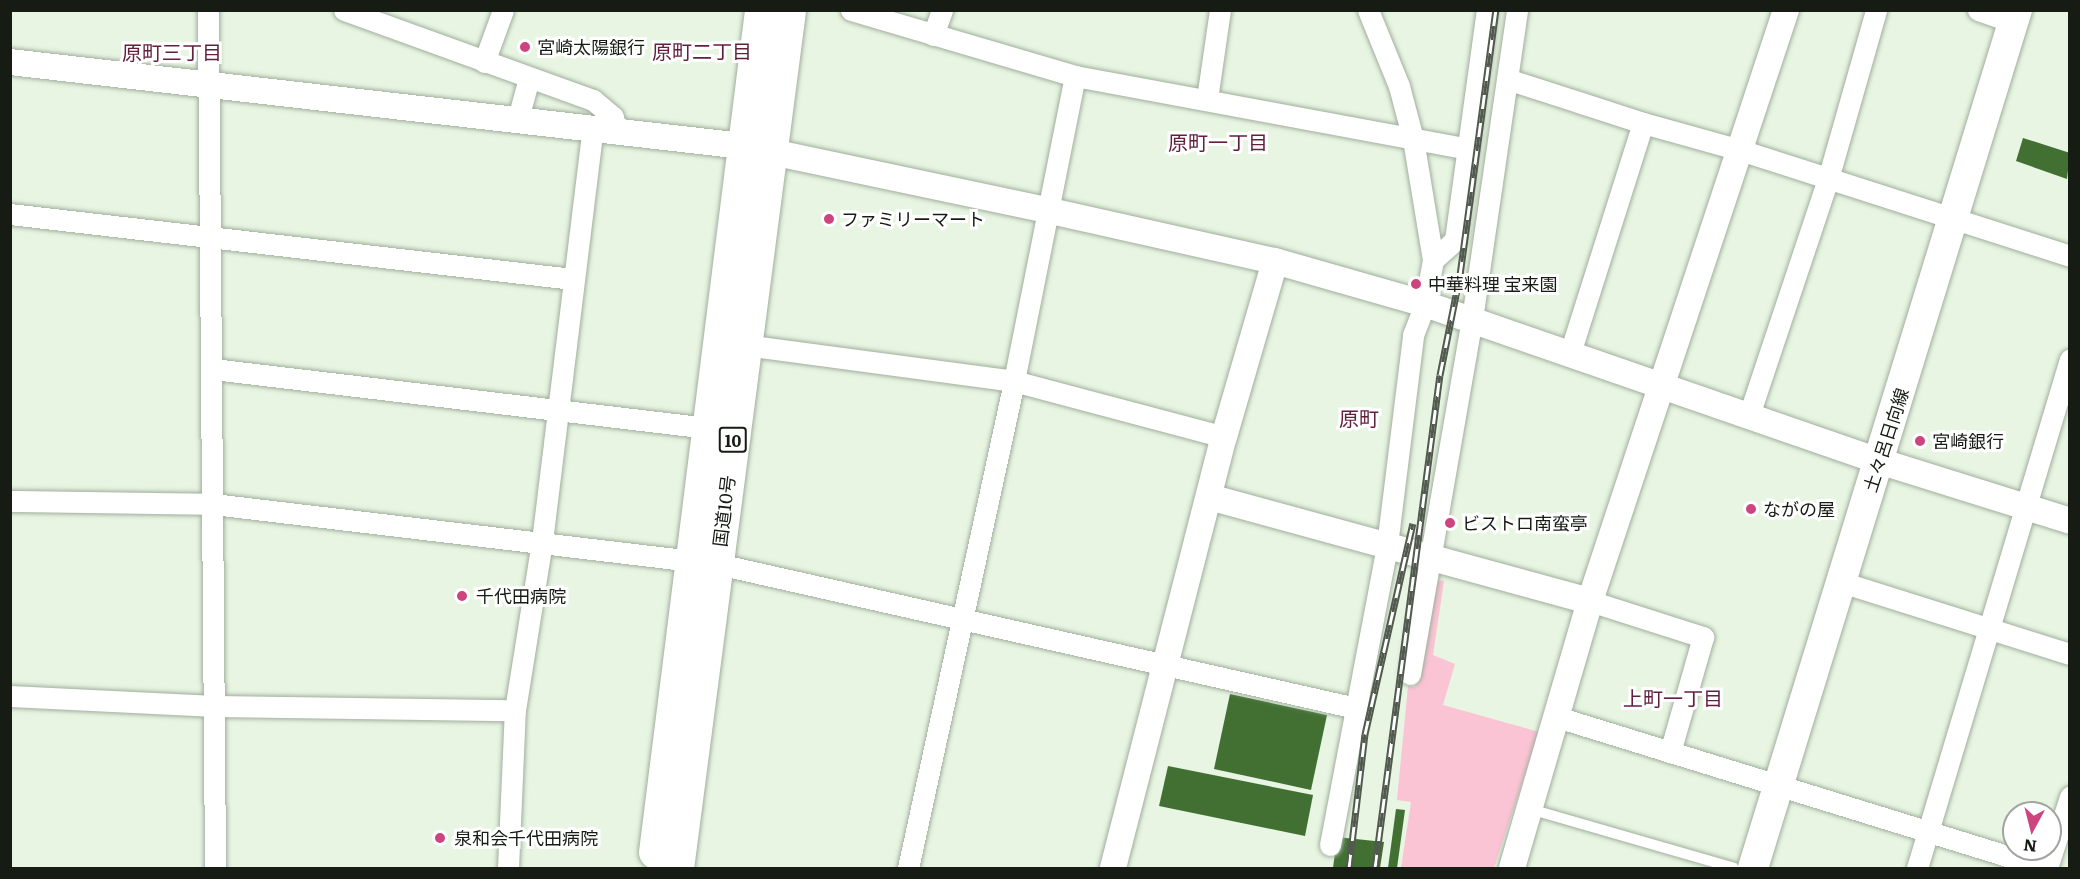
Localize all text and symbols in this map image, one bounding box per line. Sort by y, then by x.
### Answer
place label: 宮崎太陽銀行 [537,36,645,58]
district label: 原町二丁目 [652,38,752,62]
district label: 原町三丁目 [122,39,222,63]
marker: 宮崎太陽銀行 [518,40,532,54]
district label: 原町一丁目 [1168,129,1268,153]
place label: ファミリーマート [841,208,985,230]
marker: ファミリーマート [822,212,836,226]
place label: 中華料理 宝来園 [1428,273,1558,295]
marker: 中華料理 宝来園 [1409,277,1423,291]
street label: 土々呂日向線 [1859,385,1913,495]
district label: 原町 [1339,405,1379,429]
road number: 10 [718,427,748,453]
place label: 宮崎銀行 [1932,430,2004,452]
marker: 宮崎銀行 [1913,434,1927,448]
street label: 国道10号 [709,474,739,548]
place label: ながの屋 [1763,498,1835,520]
marker: ながの屋 [1744,502,1758,516]
place label: ビストロ南蛮亭 [1462,512,1588,534]
marker: ビストロ南蛮亭 [1443,516,1457,530]
place label: 千代田病院 [476,585,566,607]
marker: 千代田病院 [453,587,471,605]
district label: 上町一丁目 [1623,685,1723,709]
north arrow [2002,801,2062,861]
place label: 泉和会千代田病院 [454,827,598,849]
marker: 泉和会千代田病院 [431,829,449,847]
text: N [2022,834,2038,860]

